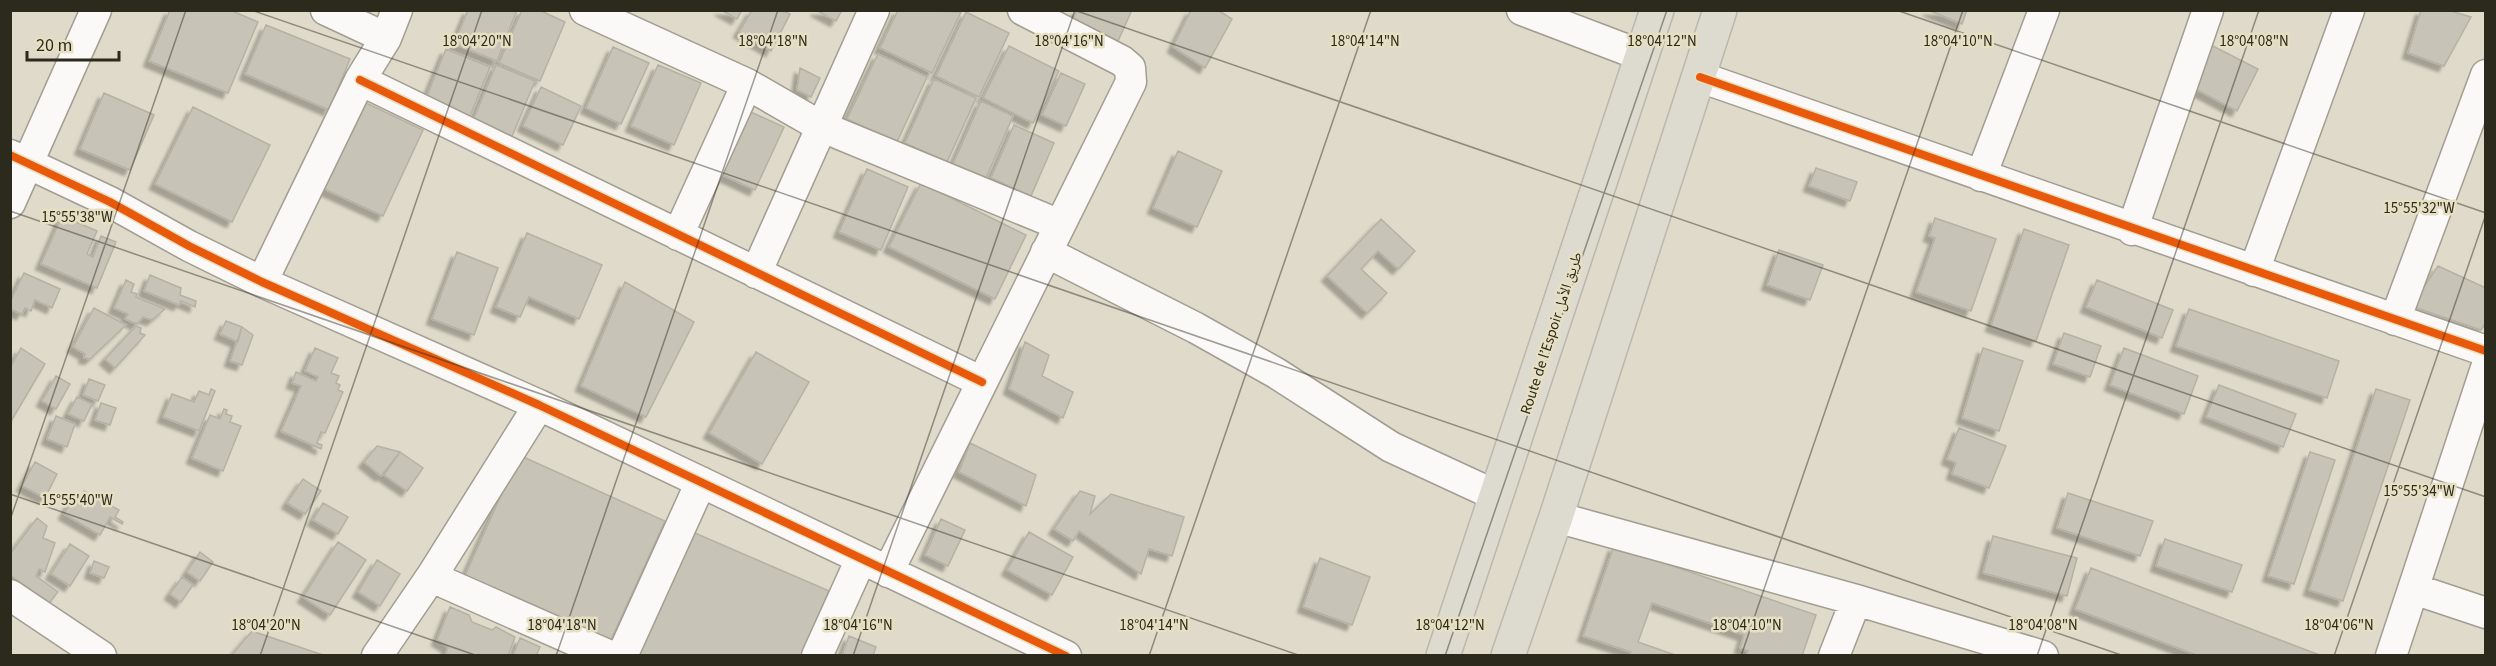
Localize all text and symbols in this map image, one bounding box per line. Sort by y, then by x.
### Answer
scale bar [27,24,118,62]
text: 18°04'20"N [442,31,512,52]
text: 18°04'18"N [738,31,808,52]
text: 18°04'16"N [1034,31,1104,52]
text: 18°04'14"N [1330,31,1400,52]
text: 18°04'12"N [1627,31,1697,52]
text: 18°04'10"N [1923,31,1993,52]
text: 18°04'08"N [2219,31,2289,52]
text: 20 m [36,33,72,58]
text: 15°55'32"W [2383,198,2455,219]
text: 15°55'38"W [41,207,113,228]
street label: Route de l’Espoir طريق الأمل [1515,249,1588,417]
text: 15°55'34"W [2383,481,2455,502]
text: 15°55'40"W [41,490,113,511]
text: 18°04'20"N [231,615,301,636]
text: 18°04'18"N [527,615,597,636]
text: 18°04'16"N [823,615,893,636]
text: 18°04'14"N [1119,615,1189,636]
text: 18°04'12"N [1415,615,1485,636]
text: 18°04'10"N [1712,615,1782,636]
text: 18°04'08"N [2008,615,2078,636]
text: 18°04'06"N [2304,615,2374,636]

